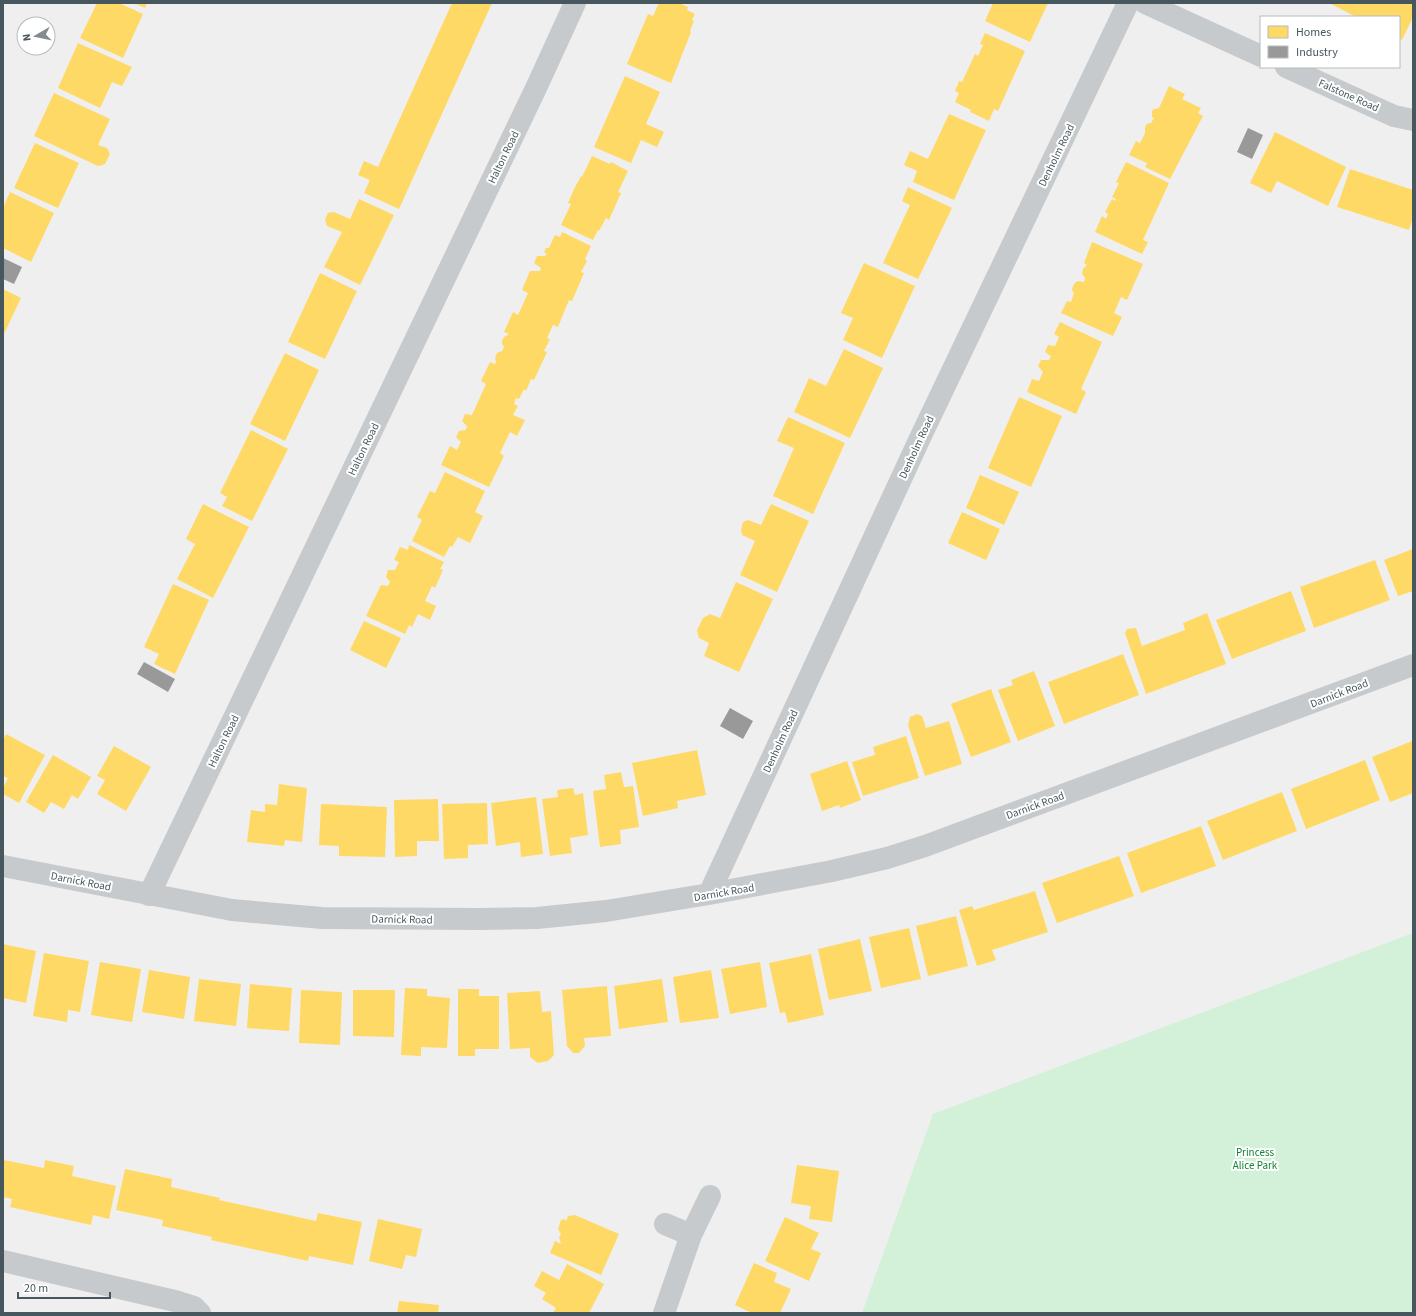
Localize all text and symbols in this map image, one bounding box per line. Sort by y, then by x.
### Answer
north arrow [16,16,56,56]
legend [1260,16,1400,68]
text: Homes [1296,24,1331,41]
text: N [19,33,35,42]
text: Industry [1296,44,1338,61]
street label: Falstone Road [1316,75,1381,115]
street label: Denholm Road [1035,121,1078,189]
street label: Halton Road [484,128,523,186]
street label: Denholm Road [895,413,938,481]
street label: Halton Road [344,420,383,478]
street label: Darnick Road [1308,676,1370,711]
street label: Denholm Road [759,707,802,775]
street label: Halton Road [204,712,243,770]
street label: Darnick Road [1004,788,1066,823]
street label: Darnick Road [49,868,112,895]
street label: Darnick Road [693,880,755,905]
street label: Darnick Road [371,911,433,928]
park label: Princess Alice Park [1233,1145,1278,1173]
scale bar [18,1274,110,1300]
text: 20 m [24,1280,48,1297]

